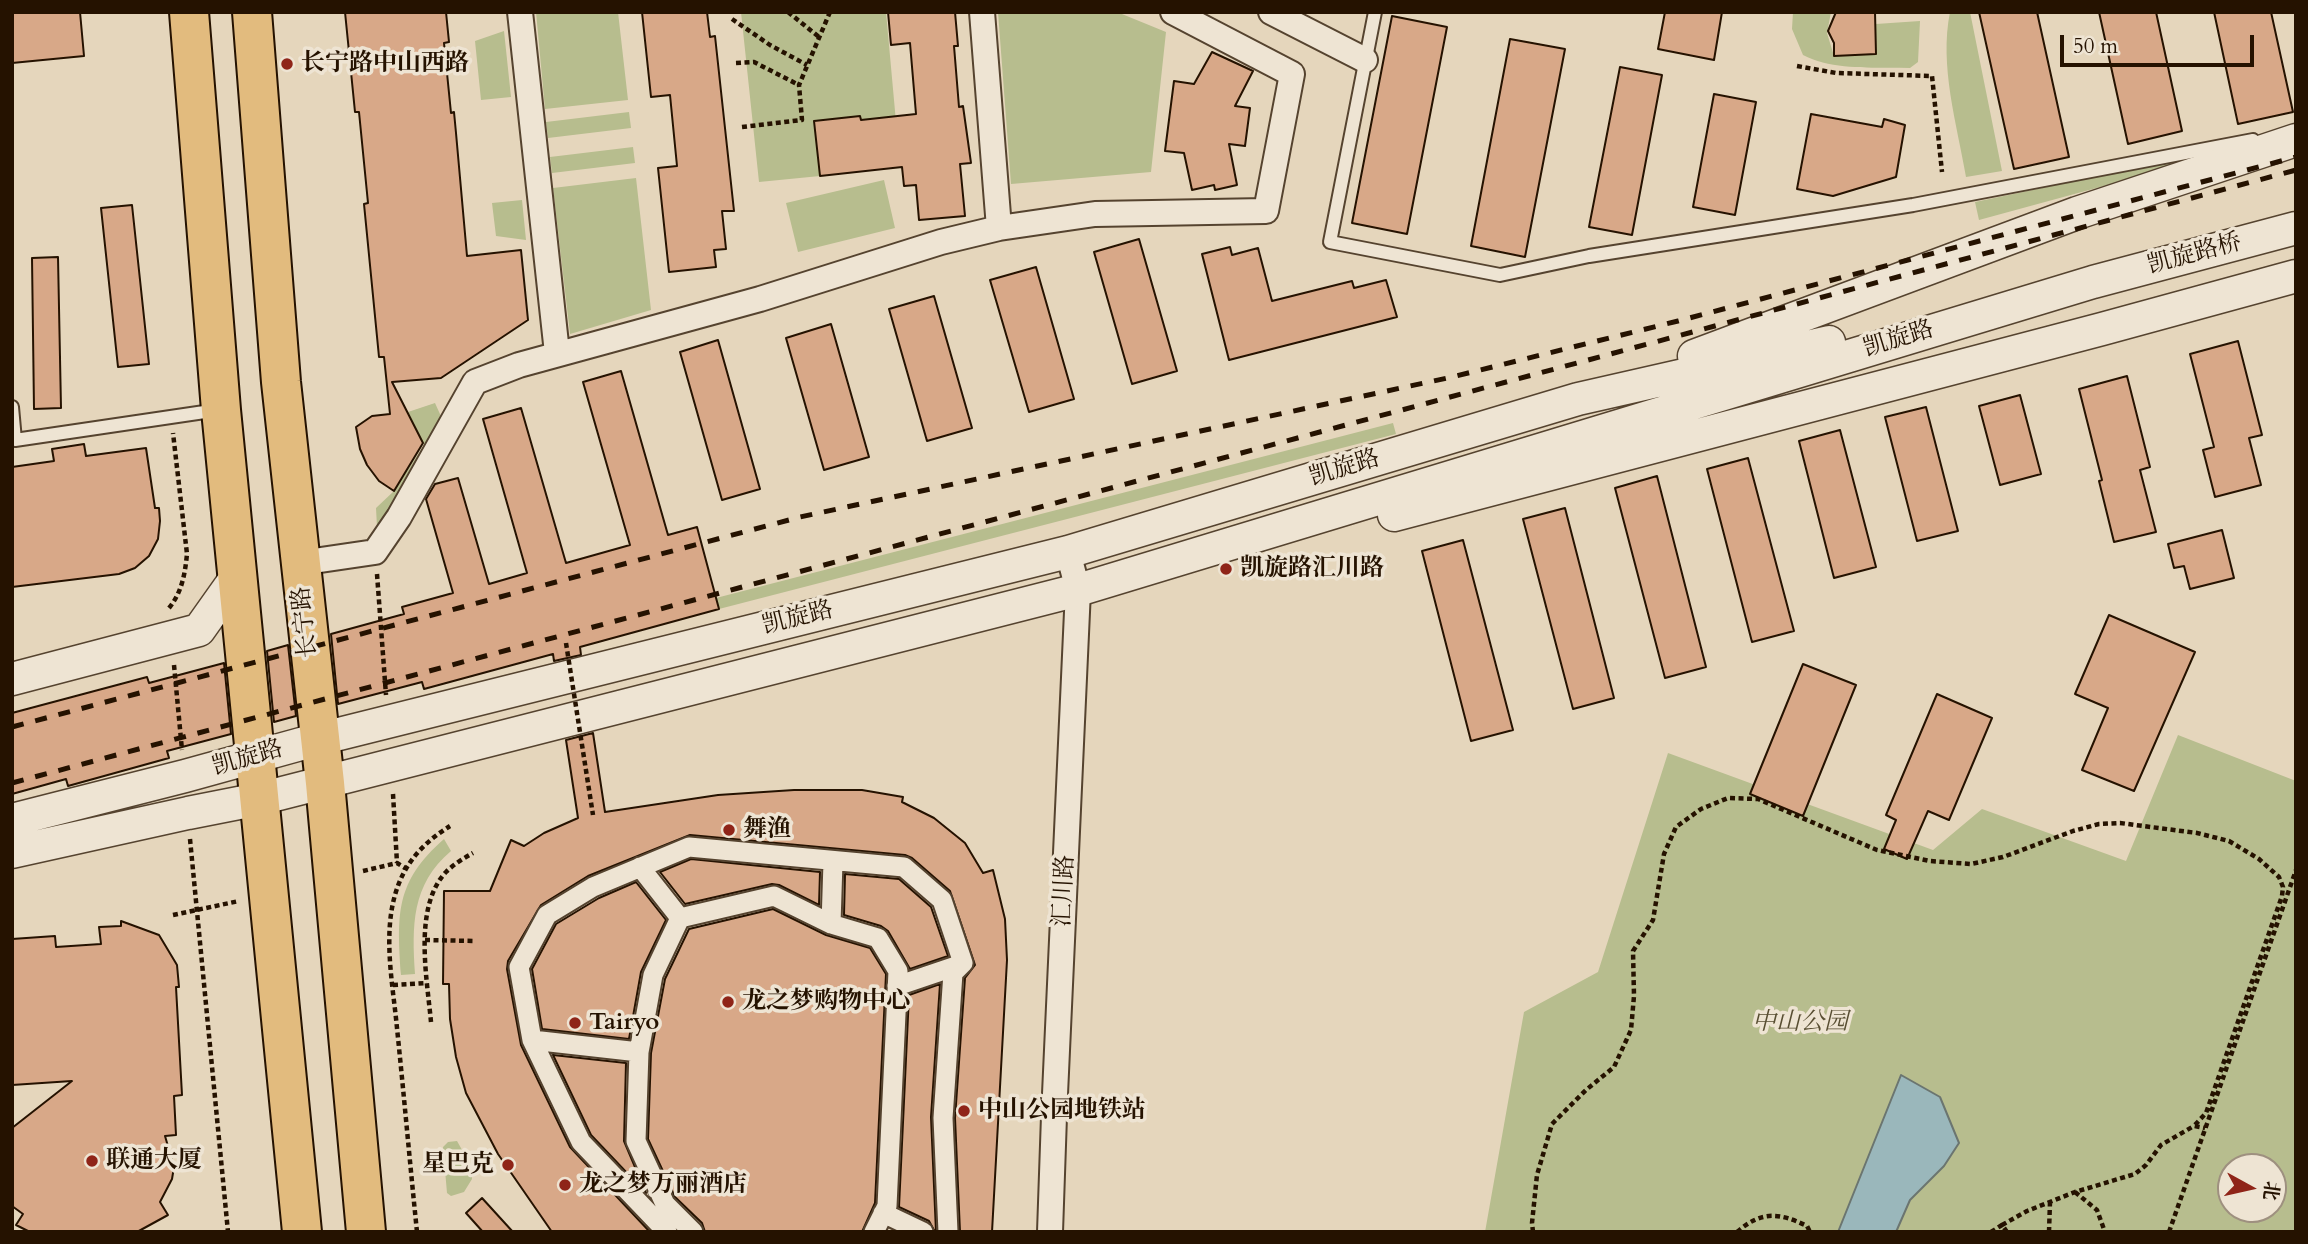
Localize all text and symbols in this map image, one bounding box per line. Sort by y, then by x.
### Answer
scale bar [2063,21,2257,65]
text: 50 m [2073,32,2118,61]
place label: 长宁路中山西路 [301,50,469,78]
marker: 长宁路中山西路 [279,56,295,72]
street label: 凯旋路桥 [2145,229,2245,281]
street label: 凯旋路 [1860,316,1938,364]
street label: 凯旋路 [1306,445,1384,493]
place label: 凯旋路汇川路 [1240,555,1384,583]
marker: 凯旋路汇川路 [1218,561,1234,577]
street label: 长宁路 [288,585,324,659]
street label: 凯旋路 [760,596,836,642]
street label: 凯旋路 [209,735,287,783]
place label: 舞渔 [743,816,791,844]
marker: 舞渔 [721,822,737,838]
street label: 汇川路 [1049,854,1081,928]
place label: 龙之梦购物中心 [742,988,910,1016]
marker: 龙之梦购物中心 [720,994,736,1010]
place label: Tairyo [589,1009,659,1037]
park label: 中山公园 [1752,1009,1848,1037]
marker: Tairyo [567,1015,583,1031]
place label: 中山公园地铁站 [978,1097,1146,1125]
marker: 中山公园地铁站 [956,1103,972,1119]
place label: 联通大厦 [106,1147,202,1175]
place label: 星巴克 [422,1151,494,1179]
marker: 联通大厦 [84,1153,100,1169]
north arrow [2217,1153,2287,1223]
marker: 星巴克 [500,1157,516,1173]
place label: 龙之梦万丽酒店 [579,1171,747,1199]
marker: 龙之梦万丽酒店 [557,1177,573,1193]
text: 北 [2257,1179,2285,1202]

